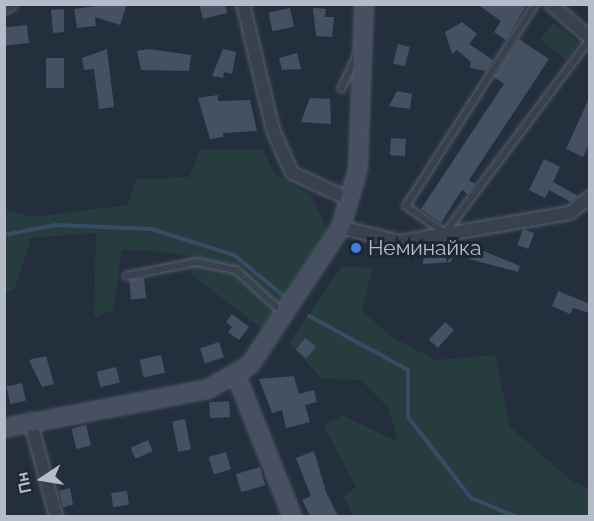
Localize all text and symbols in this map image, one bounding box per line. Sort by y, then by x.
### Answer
place label: Неминайка [368,235,481,261]
marker: Неминайка [349,241,363,255]
north arrow [12,449,72,509]
text: Пн [12,470,35,495]

